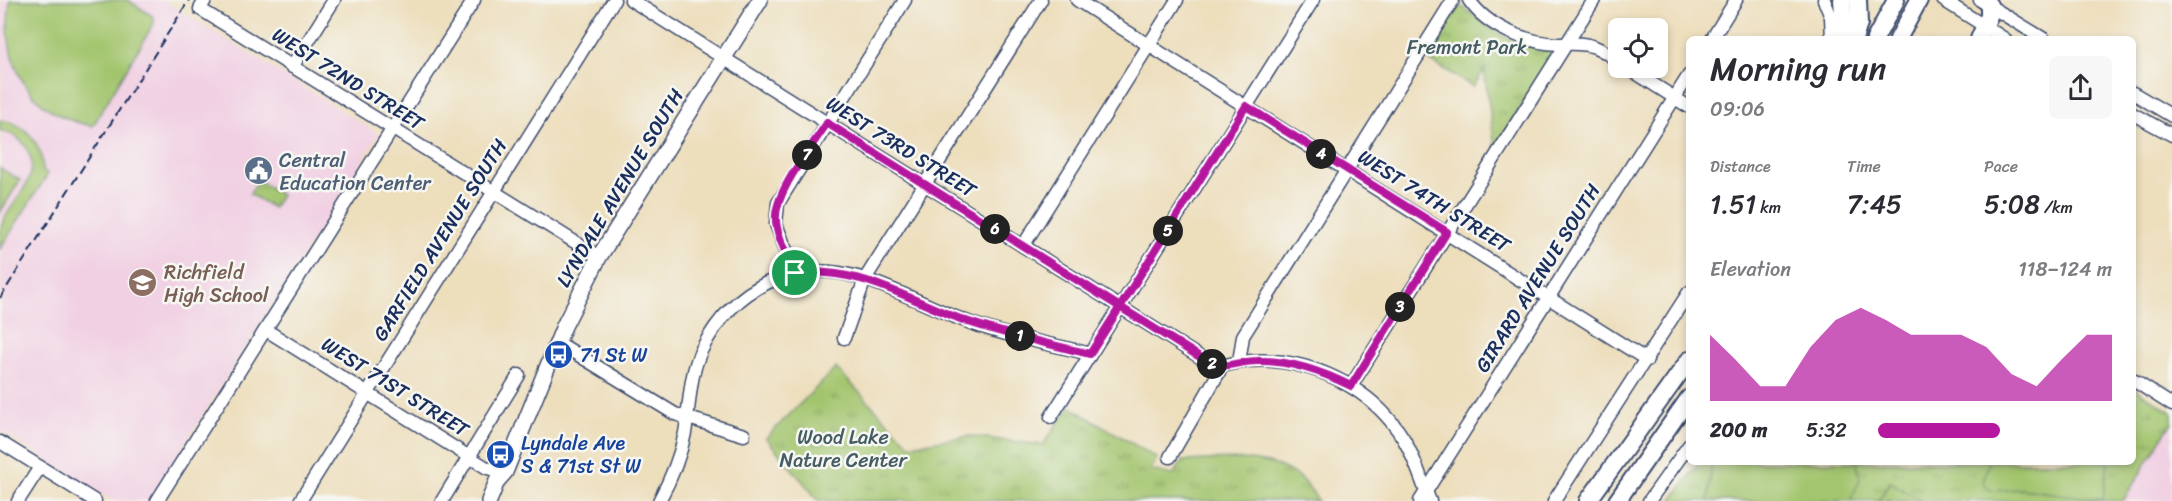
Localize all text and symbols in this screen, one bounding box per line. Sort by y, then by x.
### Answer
street label: WEST 72ND STREET [265,18,432,141]
map controls [1608,18,1668,78]
button: locate [1608,18,1668,78]
park label: Fremont Park [1407,30,1527,65]
text: Morning run [1710,40,1886,98]
button: share [2049,56,2112,119]
street label: LYNDALE AVENUE SOUTH [547,82,693,294]
street label: WEST 73RD STREET [819,87,984,208]
text: 09:06 [1710,92,1765,127]
street label: GARFIELD AVENUE SOUTH [363,132,517,348]
pin: 4 [1306,139,1336,169]
text: 4 [1316,139,1326,168]
pin: 7 [792,140,822,170]
text: 7 [802,140,812,169]
street label: WEST 74TH STREET [1351,140,1518,263]
place label: Central Education Center [279,143,432,201]
text: Distance [1710,152,1771,181]
text: Time [1847,152,1881,181]
text: Pace [1984,152,2018,181]
public building icon: Central Education Center [242,155,274,187]
street label: GIRARD AVENUE SOUTH [1466,177,1610,379]
text: 1.51 [1710,181,1756,227]
text: 7:45 [1847,181,1902,227]
text: 5:08 [1984,181,2040,227]
text: km [1756,193,1781,222]
text: /km [2040,193,2073,222]
pin: 6 [980,214,1010,244]
text: 6 [990,214,1000,243]
pin: 5 [1153,216,1183,246]
text: 5 [1163,216,1173,245]
pin [769,247,820,298]
text: Elevation [1710,252,1791,287]
text: 118–124 m [2018,252,2112,287]
place label: Richfield High School [164,255,270,313]
icon: arrive [778,256,811,289]
school or university icon: Richfield High School [127,267,159,299]
pin: 3 [1385,292,1415,322]
text: 3 [1396,292,1404,321]
pin: 1 [1005,321,1035,351]
text: 1 [1017,321,1023,350]
street label: WEST 71ST STREET [314,327,477,447]
place label: 71 St W [580,338,648,373]
bus stop icon: 71 St W [543,339,575,371]
pin: 2 [1197,349,1227,379]
text: 2 [1207,349,1217,378]
text: 200 m [1710,413,1767,448]
text: 5:32 [1806,413,1847,448]
park label: Wood Lake Nature Center [779,420,908,478]
place label: Lyndale Ave S & 71st St W [521,426,642,484]
bus stop icon: Lyndale Ave S & 71st St W [484,439,516,471]

